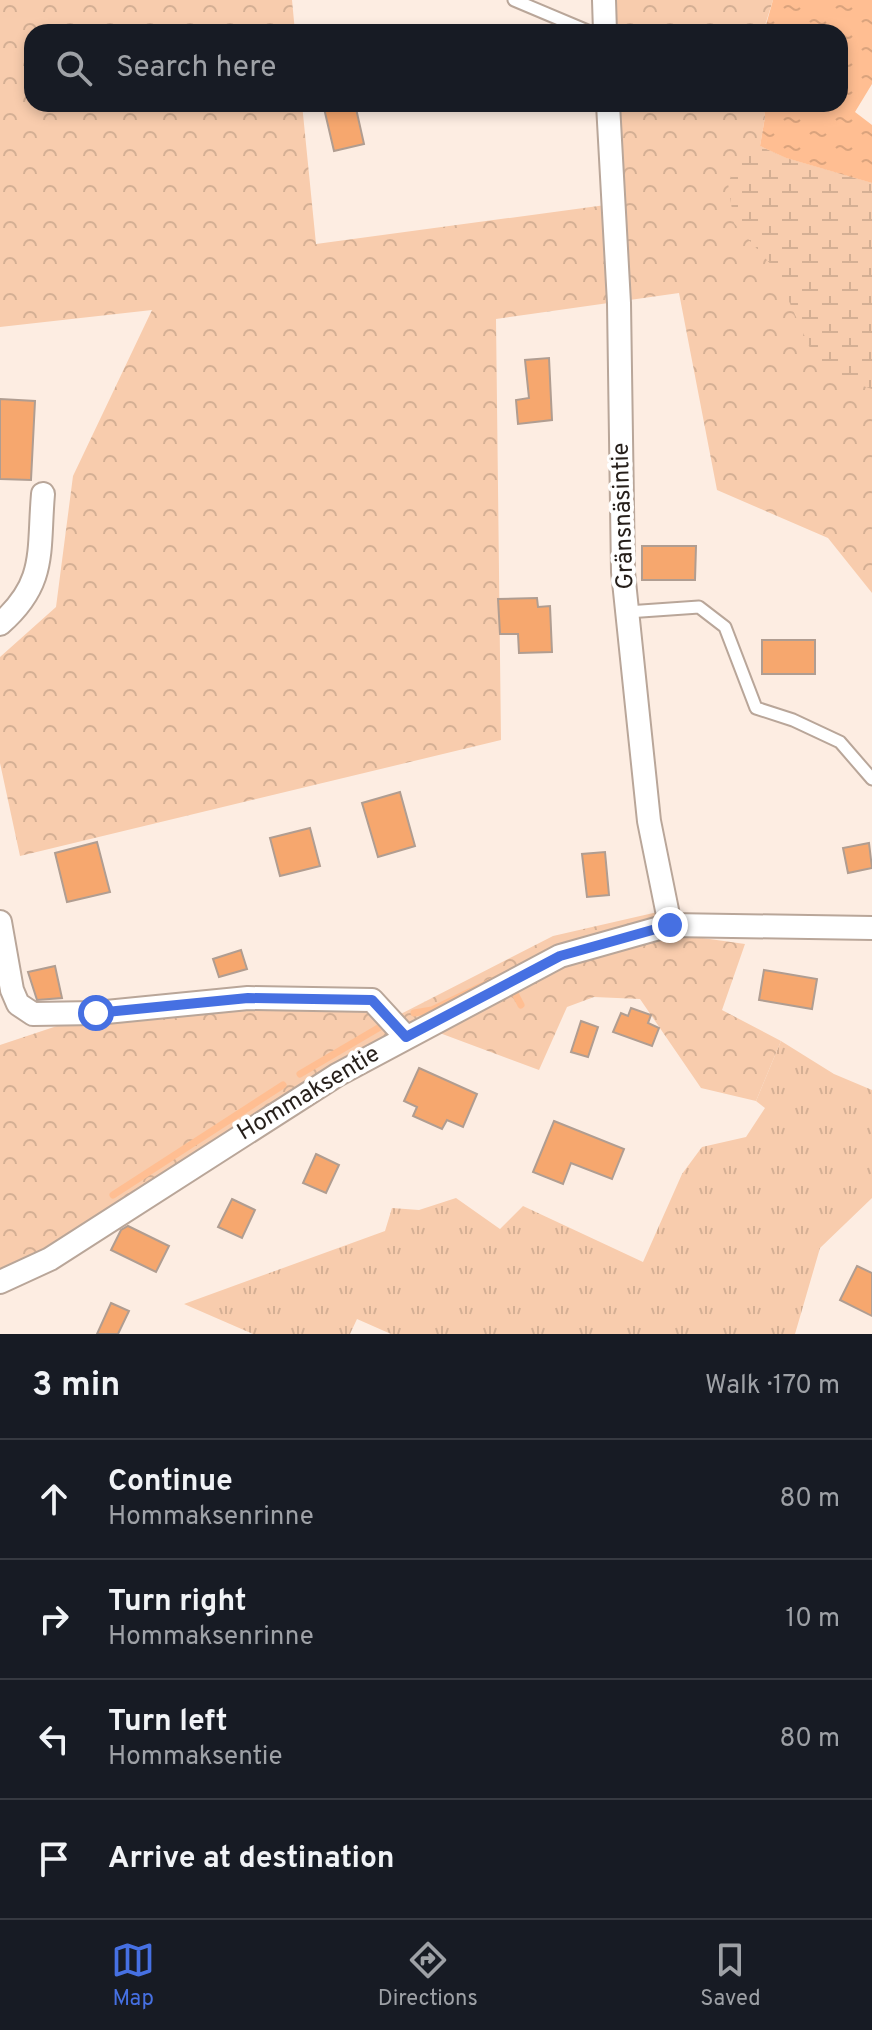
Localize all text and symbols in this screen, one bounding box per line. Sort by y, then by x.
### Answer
search box [24,24,848,112]
icon: search [52,46,96,90]
text: Search here [116,50,276,87]
street label: Gränsnäsintie [606,442,642,590]
route end [652,907,688,943]
route start [78,995,114,1031]
street label: Hommaksentie [232,1040,386,1148]
text: 3 min [32,1365,120,1408]
text: Walk · 170 m [705,1370,840,1403]
text: Continue [108,1464,233,1501]
icon: ahead [32,1477,76,1521]
text: 80 m [780,1483,840,1516]
text: Hommaksenrinne [108,1501,314,1534]
text: Turn right [108,1584,246,1621]
icon: right [32,1597,76,1641]
text: 10 m [785,1603,840,1636]
text: Hommaksenrinne [108,1621,314,1654]
text: Turn left [108,1704,228,1741]
icon: left [32,1717,76,1761]
text: 80 m [780,1723,840,1756]
text: Hommaksentie [108,1741,282,1774]
icon: arrive [32,1837,76,1881]
text: Arrive at destination [108,1841,394,1878]
tab: Map [111,1938,155,2013]
tab: Directions [378,1938,478,2013]
tab: Saved [700,1938,761,2013]

